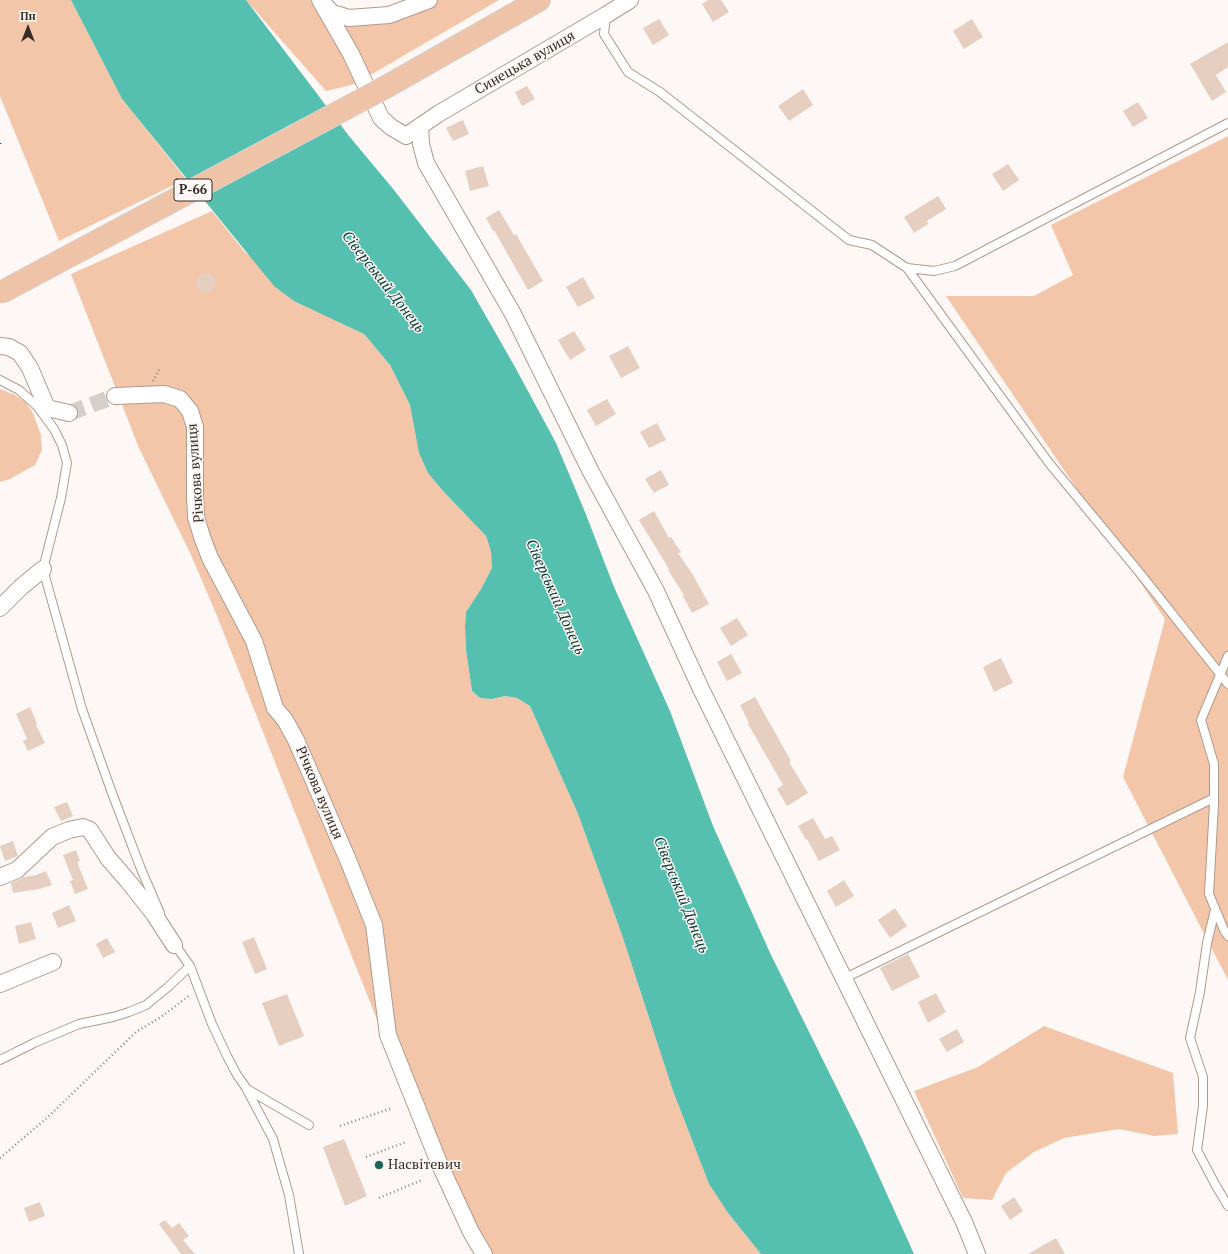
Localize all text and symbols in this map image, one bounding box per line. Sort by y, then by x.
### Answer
north arrow [8,8,48,48]
text: Пн [20,9,36,23]
street label: Синецька вулиця [472,27,578,99]
road number: Р-66 [174,179,212,201]
water label: Сіверський Донець [338,227,428,337]
street label: Річкова вулиця [184,423,208,523]
water label: Сіверський Донець [521,537,589,657]
street label: Річкова вулиця [292,744,346,842]
water label: Сіверський Донець [649,834,713,956]
place label: Насвітевич [388,1157,461,1173]
marker: Насвітевич [373,1159,385,1171]

